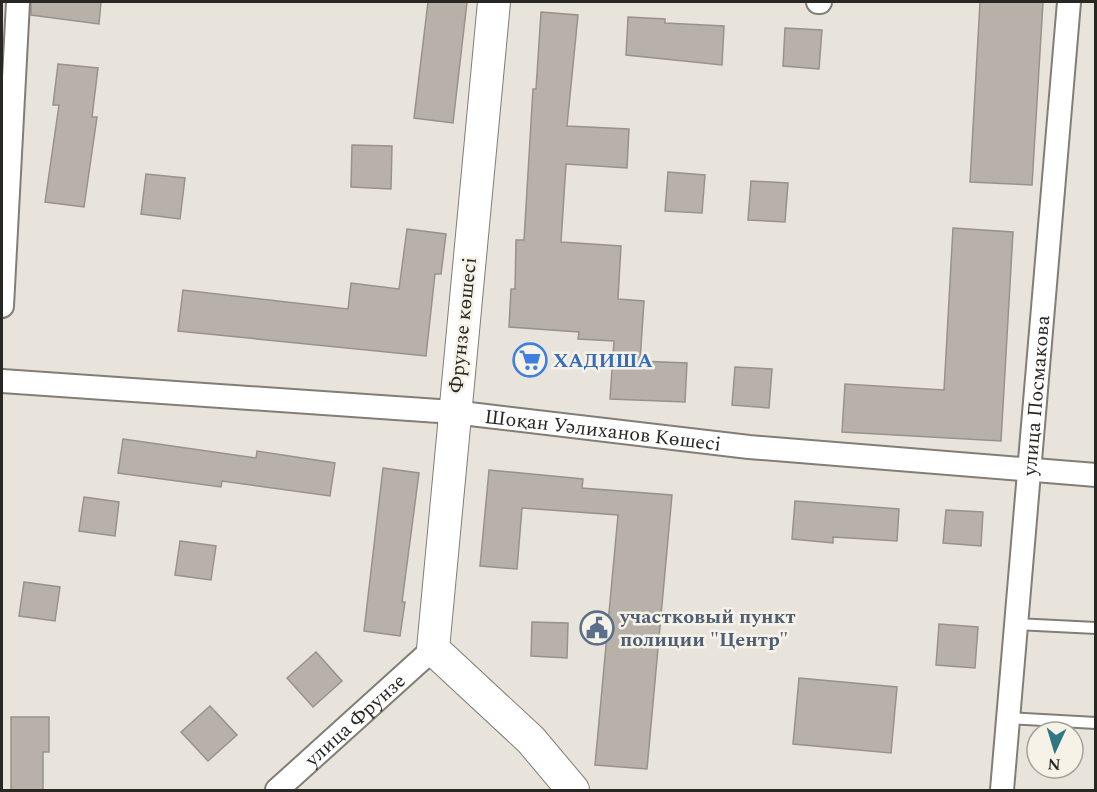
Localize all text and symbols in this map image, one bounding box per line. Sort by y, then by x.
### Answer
street label: Фрунзе көшесі [441,256,485,394]
street label: улица Посмакова [1015,314,1058,478]
supermarket icon: ХАДИША [512,342,548,378]
place label: ХАДИША [553,346,653,376]
street label: Шоқан Уәлиханов Көшесі [483,402,723,460]
place label: участковый пункт полиции "Центр" [619,602,796,655]
public building icon: участковый пункт полиции "Центр" [579,610,615,646]
street label: улица Фрунзе [298,667,413,775]
north arrow [1025,720,1085,780]
text: N [1047,752,1061,776]

